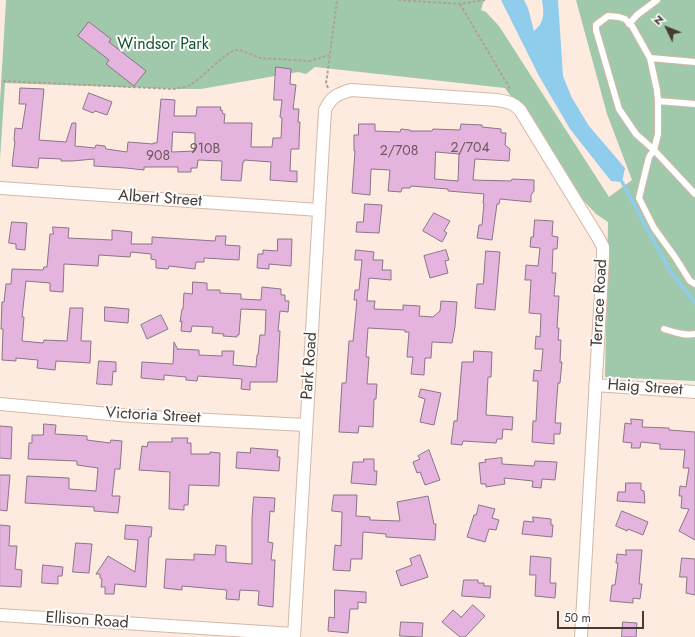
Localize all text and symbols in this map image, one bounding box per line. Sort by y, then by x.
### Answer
north arrow [647,8,687,48]
text: N [649,11,667,28]
park label: Windsor Park [117,35,209,55]
house number: 2/704 [450,141,490,157]
house number: 910B [190,142,220,158]
house number: 2/708 [380,144,418,160]
house number: 908 [146,149,170,165]
street label: Albert Street [117,186,203,212]
street label: Terrace Road [588,259,612,347]
street label: Park Road [298,332,322,400]
street label: Haig Street [607,376,683,400]
street label: Victoria Street [105,404,201,428]
scale bar [559,603,646,629]
street label: Ellison Road [45,609,129,633]
text: 50 m [564,609,591,627]

